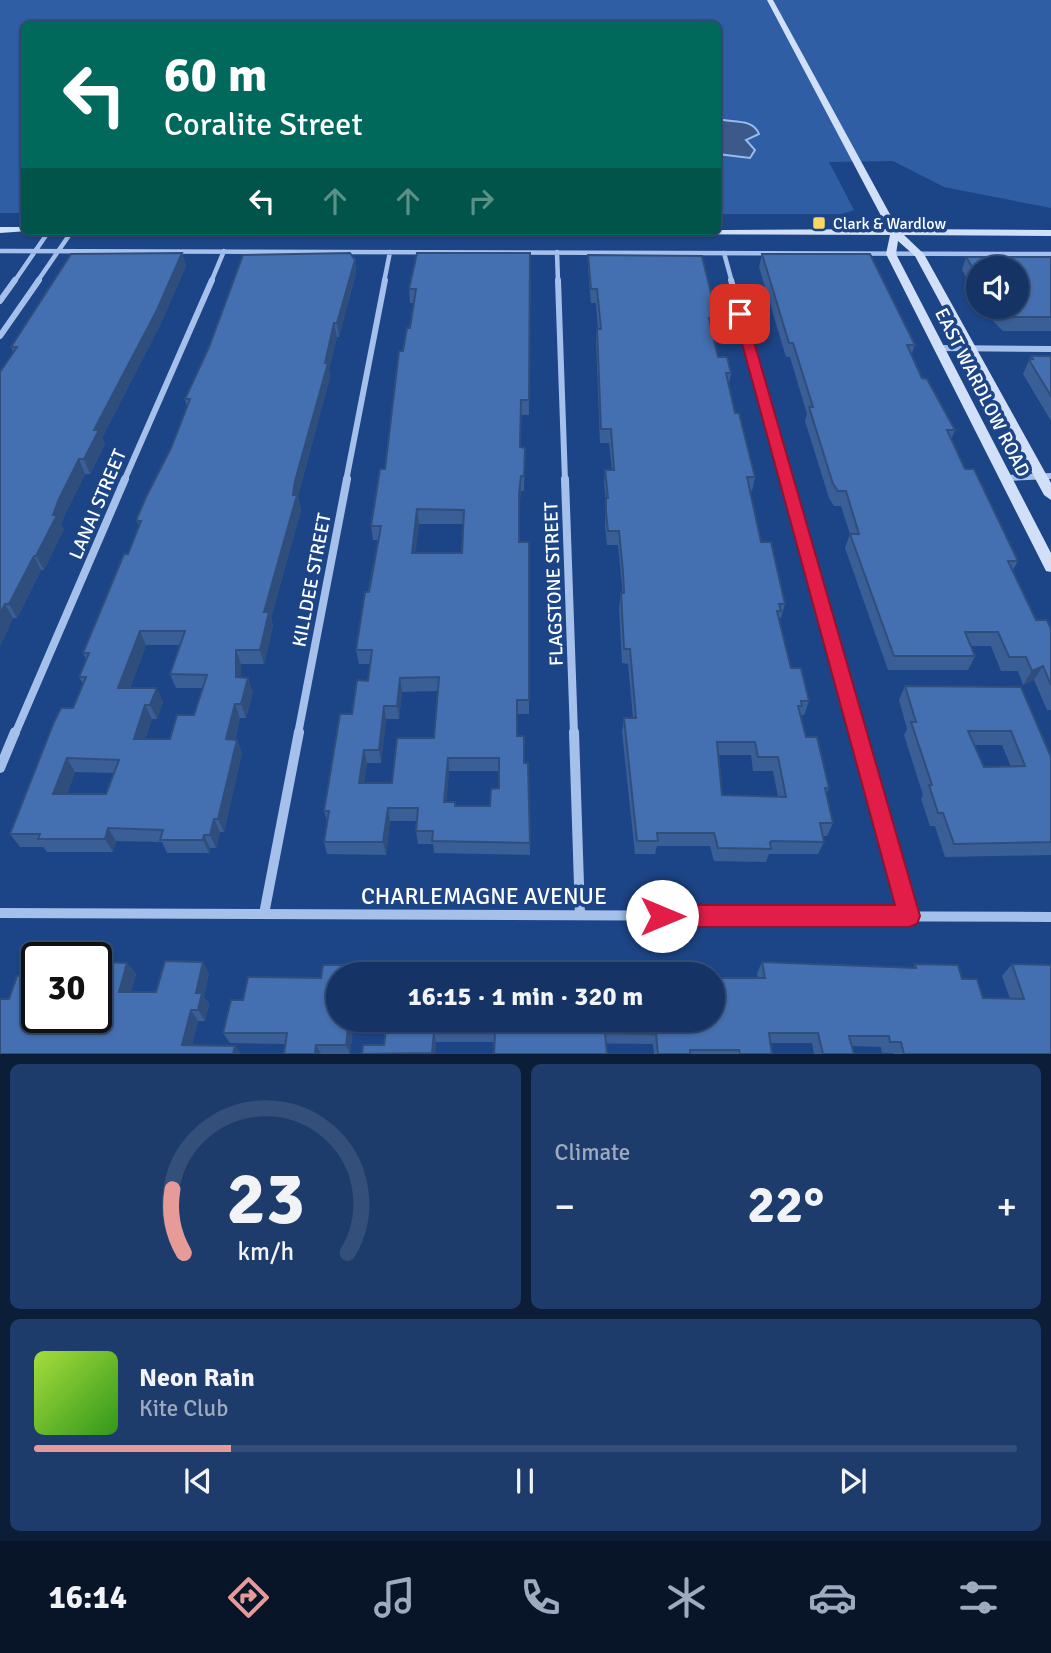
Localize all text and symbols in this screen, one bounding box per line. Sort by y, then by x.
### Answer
text: 60 m [164,45,267,105]
icon: left [49,49,140,140]
text: Coralite Street [164,105,363,144]
icon: left [243,182,281,220]
icon: ahead [316,182,354,220]
icon: ahead [389,182,427,220]
icon: right [462,182,500,220]
place label: Clark & Wardlow [833,214,946,234]
marker: Clark & Wardlow [811,215,827,231]
map controls [966,256,1029,319]
button: sound [966,256,1029,319]
pin [710,284,770,344]
icon: arrive [721,295,759,333]
street label: EAST WARDLOW ROAD [929,304,1035,481]
street label: LANAI STREET [64,445,132,563]
street label: FLAGSTONE STREET [539,501,569,666]
street label: KILLDEE STREET [287,511,337,649]
position arrow [625,879,699,953]
street label: CHARLEMAGNE AVENUE [361,882,607,911]
speed limit sign: 30 [21,942,112,1033]
text: 16:15 · 1 min · 320 m [408,981,643,1013]
text: Climate [555,1138,630,1167]
text: 23 [226,1155,305,1244]
text: 22° [747,1173,824,1237]
text: − [555,1183,575,1230]
text: + [996,1183,1017,1230]
text: km/h [237,1235,294,1266]
text: Neon Rain [139,1362,255,1394]
text: Kite Club [139,1394,228,1423]
icon: previous [179,1462,217,1500]
icon: pause [506,1462,544,1500]
icon: next [834,1462,872,1500]
icon: directions [224,1573,273,1622]
icon: music [370,1573,419,1622]
icon: phone [516,1573,565,1622]
icon: climate [662,1573,711,1622]
icon: car [808,1573,857,1622]
icon: filters [954,1573,1003,1622]
text: 16:14 [48,1578,127,1617]

